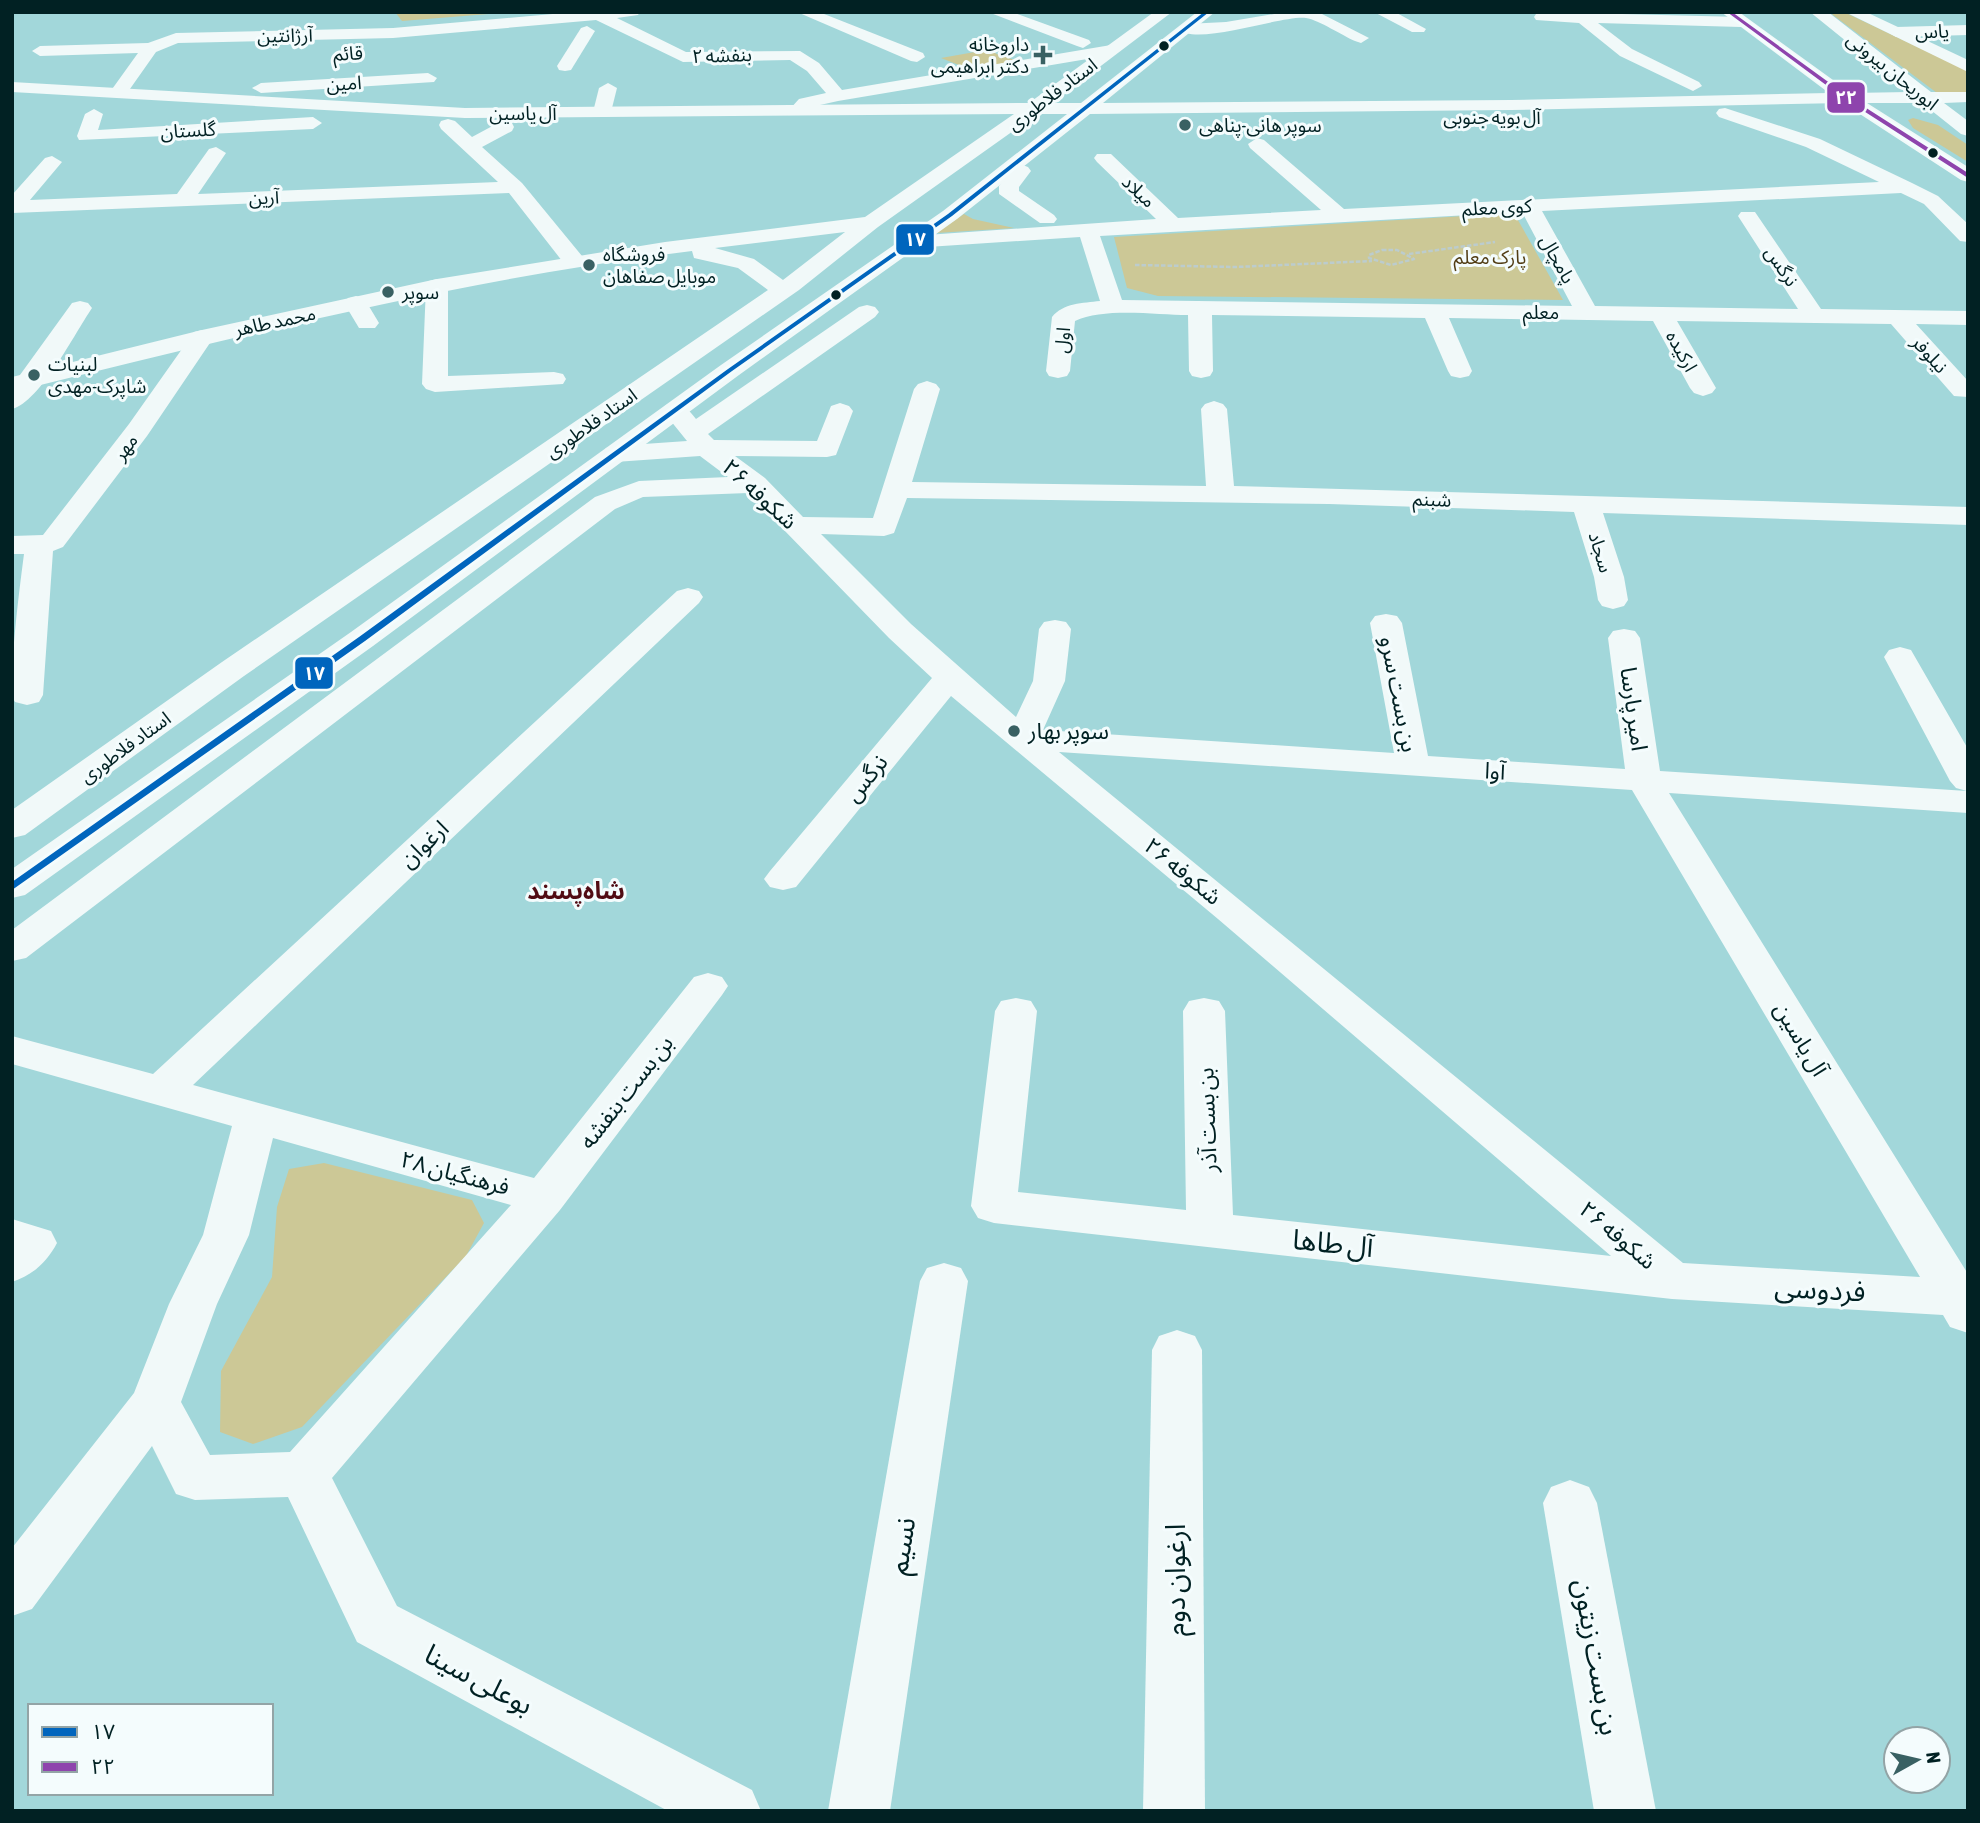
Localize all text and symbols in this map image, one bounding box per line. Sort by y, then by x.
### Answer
street label: یاس [1915,19,1950,44]
street label: آرژانتین [257,23,314,47]
street label: ابوریحان بیرونی [1842,27,1943,115]
place label: داروخانه دکتر ابراهیمی [931,33,1029,78]
unlabelled marker [1157,39,1171,53]
street label: قائم [333,41,364,69]
street label: بنفشه ۲ [692,43,752,67]
marker: داروخانه دکتر ابراهیمی [1035,47,1051,63]
street label: استاد فلاطوری [1003,53,1102,136]
street label: امین [326,71,362,96]
line badge: ۲۲ [1826,81,1866,114]
text: ۲۲ [1835,86,1857,108]
street label: آل یاسین [489,102,558,125]
street label: آل بویه جنوبی [1443,106,1542,129]
place label: سوپر هانی-پناهی [1199,114,1322,138]
marker: سوپر هانی-پناهی [1177,117,1193,133]
street label: گلستان [160,118,217,142]
unlabelled marker [1926,146,1940,160]
street label: میلاد [1118,170,1160,212]
street label: آرین [248,185,281,210]
street label: کوی معلم [1461,194,1534,224]
line badge: ۱۷ [895,223,935,256]
text: ۱۷ [904,228,926,250]
street label: پامچال [1534,231,1580,288]
street label: نرگس [1760,242,1803,291]
place label: فروشگاه موبایل صفاهان [603,243,716,288]
park label: پارک معلم [1454,246,1526,272]
marker: فروشگاه موبایل صفاهان [581,257,597,273]
place label: سوپر [401,281,439,305]
marker: سوپر [380,284,396,300]
unlabelled marker [829,288,843,302]
street label: معلم [1523,301,1559,327]
street label: محمد طاهر [231,302,318,342]
street label: اول [1050,326,1075,354]
street label: ارکیده [1661,327,1702,376]
street label: نیلوفر [1906,330,1953,378]
place label: لبنیات شاپرک-مهدی [48,353,146,399]
marker: لبنیات شاپرک-مهدی [26,367,42,383]
street label: استاد فلاطوری [541,383,642,463]
street label: مهر [107,430,143,466]
street label: شکوفه ۲۶ [717,454,803,535]
street label: شبنم [1412,487,1452,515]
street label: سجاد [1584,529,1618,575]
street label: بن بست سرو [1374,634,1423,754]
line badge: ۱۷ [294,656,334,690]
text: ۱۷ [303,662,325,684]
street label: امیر پارسا [1613,665,1653,753]
street label: استاد فلاطوری [75,707,175,788]
place label: سوپر بهار [1027,718,1109,746]
marker: سوپر بهار [1006,723,1022,739]
street label: نرگس [839,749,894,807]
street label: آوا [1483,757,1508,786]
street label: ارغوان [394,815,454,874]
street label: شکوفه ۲۶ [1139,832,1227,911]
district label: شاه‌پسند [527,877,625,907]
street label: آل یاسین [1768,997,1834,1082]
street label: بن بست بنفشه [574,1030,678,1154]
street label: بن بست آذر [1192,1067,1223,1174]
street label: فرهنگیان ۲۸ [397,1146,512,1201]
street label: شکوفه ۲۶ [1574,1196,1661,1275]
street label: آل طاها [1291,1223,1377,1264]
street label: فردوسی [1774,1271,1866,1308]
street label: نسیم [881,1515,927,1578]
street label: ارغوان دوم [1159,1524,1196,1636]
street label: بن بست زیتون [1567,1576,1626,1738]
street label: بوعلی سینا [419,1637,539,1722]
legend [28,1704,273,1795]
text: ۱۷ [91,1719,115,1743]
north arrow [1882,1725,1952,1795]
text: N [1922,1751,1946,1765]
text: ۲۲ [91,1754,115,1778]

